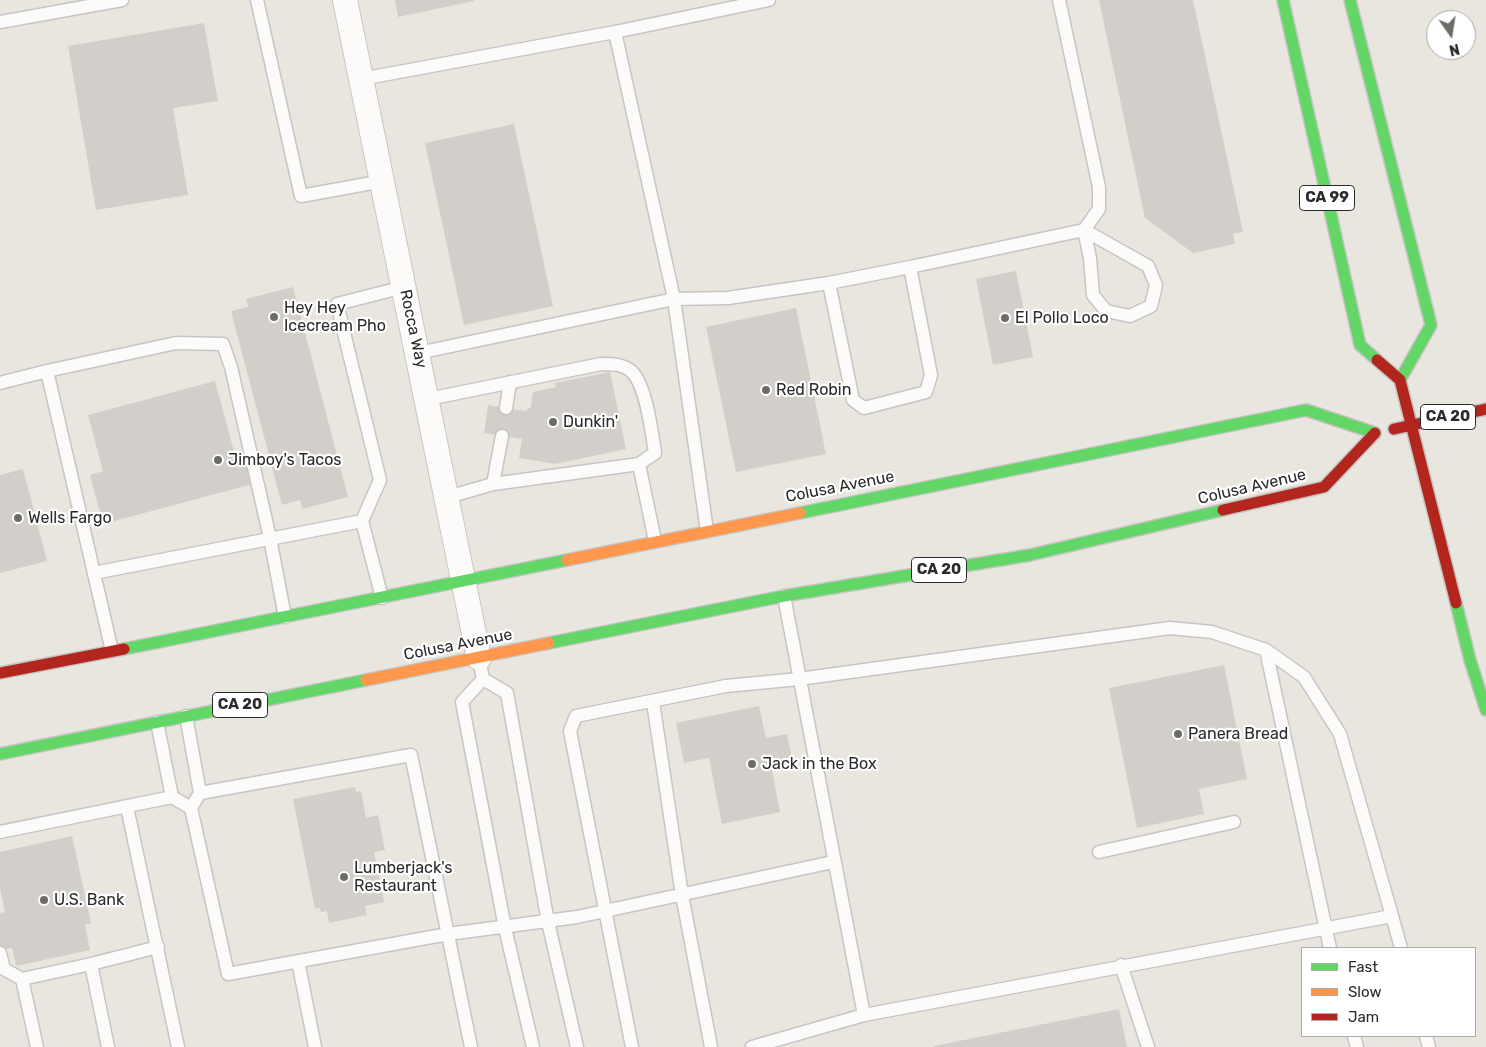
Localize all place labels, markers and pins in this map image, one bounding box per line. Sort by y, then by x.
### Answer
place label: Hey Hey Icecream Pho [284,298,386,336]
place label: El Pollo Loco [1015,308,1109,328]
marker: Hey Hey Icecream Pho [268,311,280,323]
marker: El Pollo Loco [999,312,1011,324]
place label: Red Robin [776,380,851,400]
marker: Red Robin [760,384,772,396]
place label: Dunkin' [563,412,618,432]
marker: Dunkin' [547,416,559,428]
place label: Jimboy's Tacos [228,450,341,470]
marker: Jimboy's Tacos [212,454,224,466]
place label: Wells Fargo [28,508,112,528]
marker: Wells Fargo [12,512,24,524]
place label: Panera Bread [1188,724,1288,744]
marker: Panera Bread [1172,728,1184,740]
place label: Jack in the Box [762,754,877,774]
marker: Jack in the Box [746,758,758,770]
place label: Lumberjack's Restaurant [354,858,452,896]
marker: Lumberjack's Restaurant [338,871,350,883]
place label: U.S. Bank [54,890,124,910]
marker: U.S. Bank [38,894,50,906]

